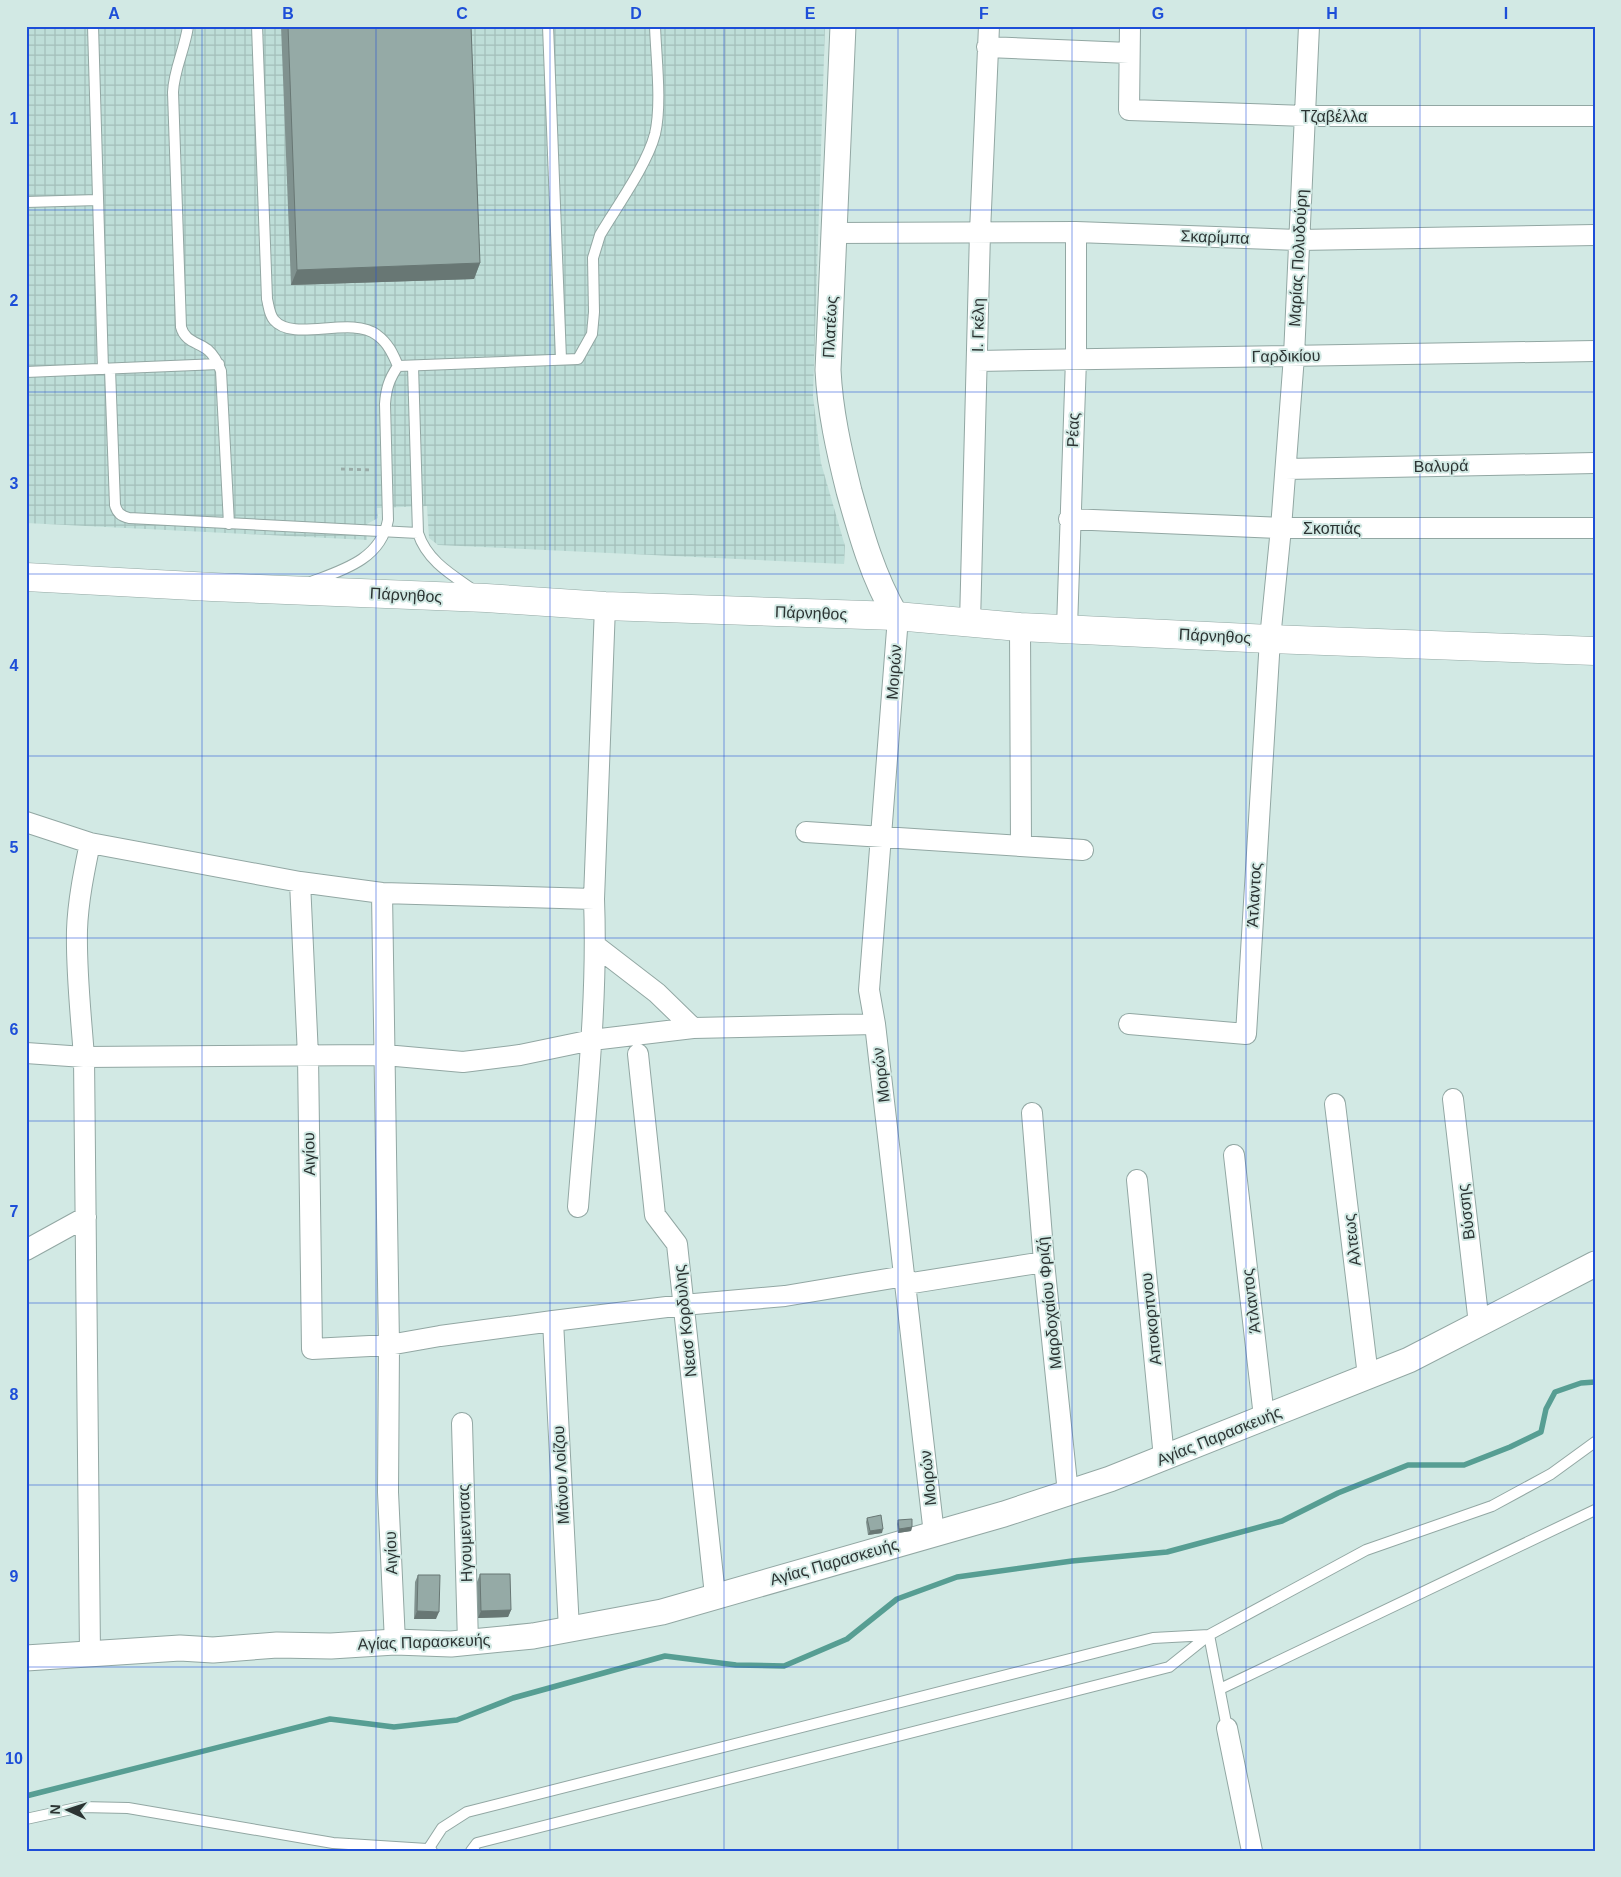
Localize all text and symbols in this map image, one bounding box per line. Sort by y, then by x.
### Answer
text: A [108,5,120,22]
text: B [282,5,294,22]
text: C [456,5,468,22]
text: D [630,5,642,22]
text: E [805,5,816,22]
text: F [979,5,989,22]
text: G [1152,5,1164,22]
text: H [1326,5,1338,22]
text: I [1504,5,1508,22]
street label: Τζαβέλλα [1301,108,1367,126]
text: 1 [10,110,19,127]
street label: Μαρίας Πολυδούρη [1286,189,1310,327]
street label: Σκαρίμπα [1180,227,1250,247]
text: 2 [10,292,19,309]
street label: Πλατέως [820,295,840,359]
street label: Ι. Γκέλη [969,298,987,352]
street label: Γαρδικίου [1251,347,1321,365]
street label: Ρέας [1064,412,1082,448]
street label: Βαλυρά [1414,457,1468,475]
text: 3 [10,475,19,492]
street label: Σκοπιάς [1303,520,1361,537]
street label: Πάρνηθος [369,585,443,605]
street label: Πάρνηθος [775,603,848,623]
street label: Πάρνηθος [1178,626,1252,646]
street label: Μοιρών [884,644,904,700]
text: 4 [10,657,19,674]
text: 5 [10,839,19,856]
street label: Άτλαντος [1244,862,1264,928]
text: 6 [10,1021,19,1038]
street label: Μοιρών [869,1046,893,1104]
street label: Αιγίου [300,1132,318,1176]
street label: Βύσσης [1454,1183,1478,1241]
text: 7 [10,1203,19,1220]
street label: Αλτεως [1340,1213,1364,1267]
street label: Μαρδοχαίου Φριζή [1034,1236,1065,1370]
street label: Νεασ Κορδυλης [671,1264,699,1378]
street label: Άτλαντος [1239,1268,1263,1334]
street label: Αποκορπνου [1138,1272,1164,1366]
text: 8 [10,1386,19,1403]
street label: Αγίας Παρασκευής [1154,1403,1284,1469]
street label: Μάνου Λοίζου [550,1425,573,1525]
street label: Μοιρών [917,1450,939,1506]
street label: Ηγουμεντισας [455,1483,475,1582]
street label: Αιγίου [382,1531,400,1575]
street label: Αγίας Παρασκευής [768,1535,900,1588]
text: 9 [10,1568,19,1585]
street label: Αγίας Παρασκευής [357,1631,491,1653]
text: 10 [5,1750,23,1767]
north arrow [42,1784,92,1834]
text: N [47,1804,63,1815]

